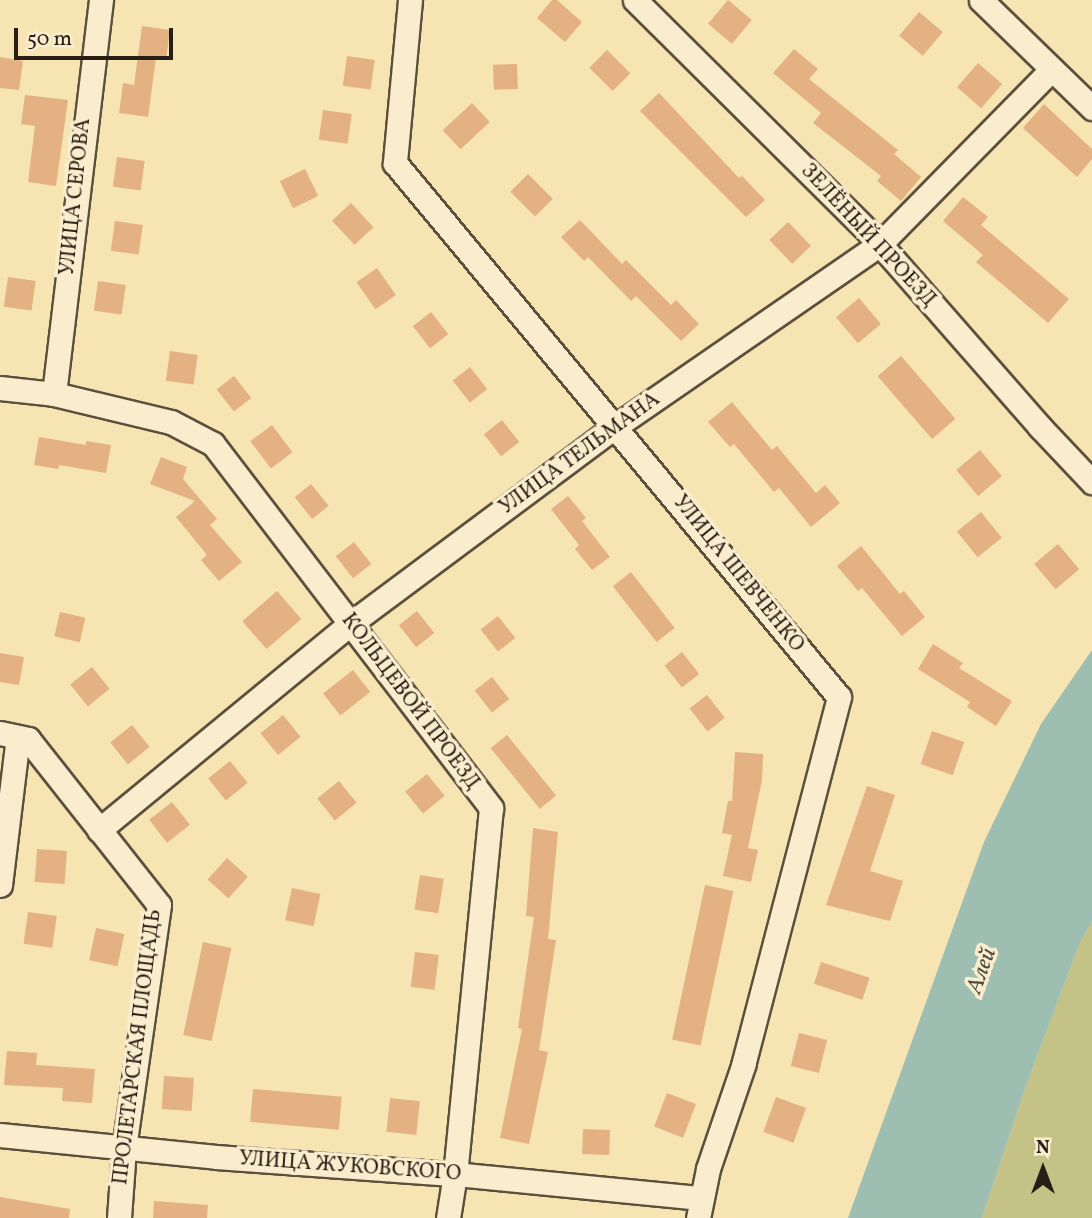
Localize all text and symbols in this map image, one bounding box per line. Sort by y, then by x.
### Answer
scale bar [18,14,177,58]
text: 50 m [27,25,72,54]
street label: УЛИЦА СЕРОВА [55,117,97,277]
street label: ЗЕЛЁНЫЙ ПРОЕЗД [795,159,941,313]
street label: УЛИЦА ТЕЛЬМАНА [495,387,665,521]
street label: УЛИЦА ШЕВЧЕНКО [667,490,809,658]
street label: КОЛЬЦЕВОЙ ПРОЕЗД [335,609,485,795]
street label: ПРОЛЕТАРСКАЯ ПЛОЩАДЬ [109,908,167,1186]
water label: Алей [961,944,1003,998]
north arrow [1008,1134,1078,1204]
text: N [1036,1135,1050,1161]
street label: УЛИЦА ЖУКОВСКОГО [238,1147,462,1187]

